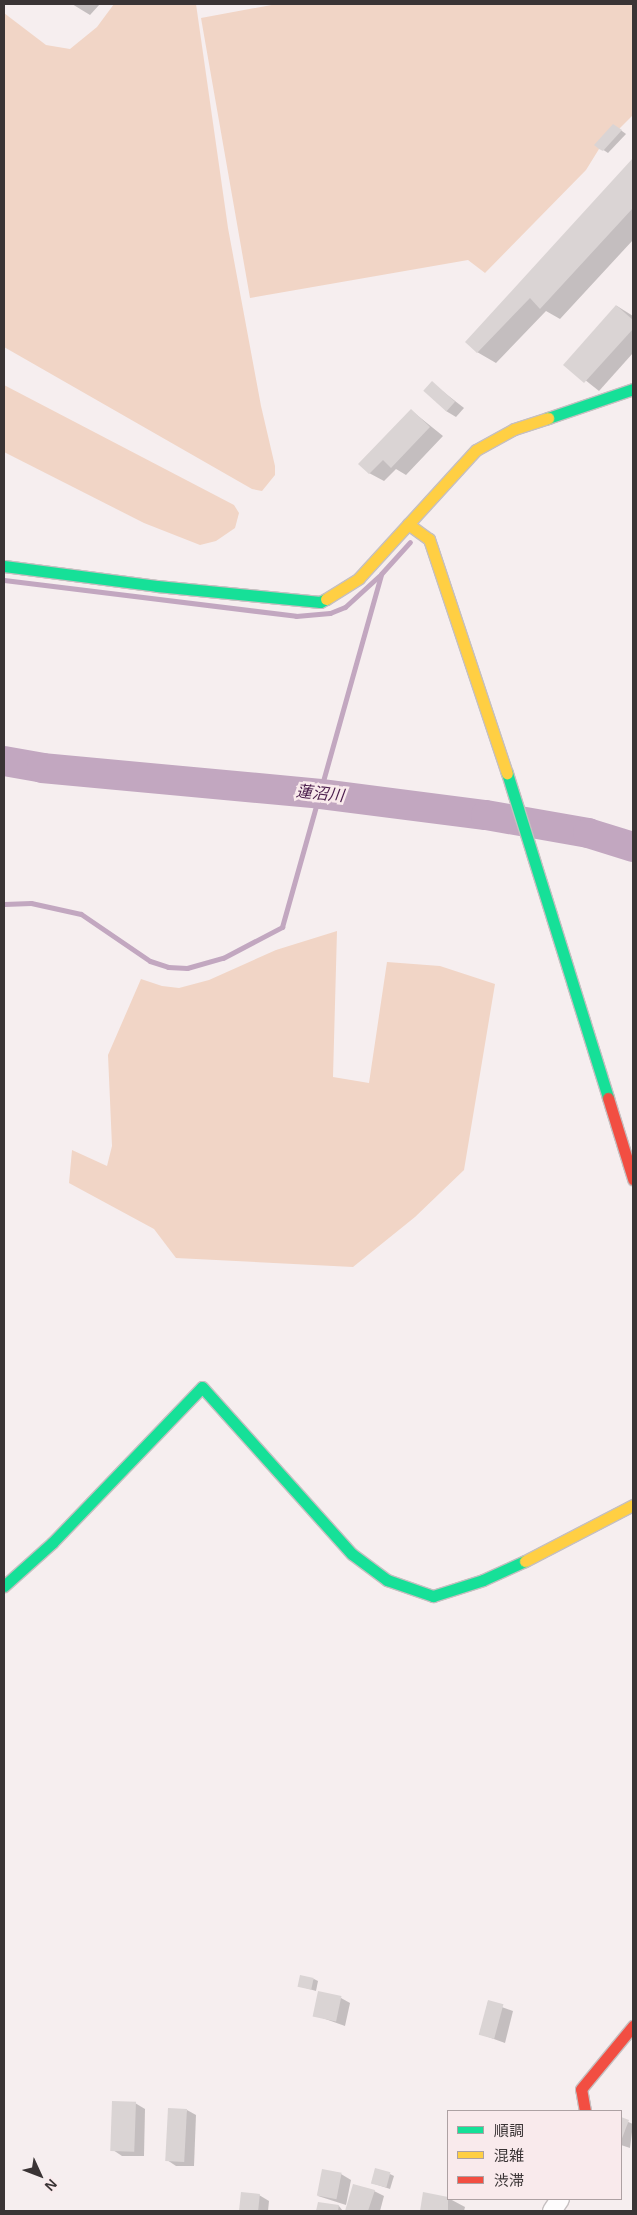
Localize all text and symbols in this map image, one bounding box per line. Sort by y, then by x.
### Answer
water label: 蓮沼川 [295,782,345,806]
legend [447,2110,622,2200]
text: 順調 [494,2122,524,2139]
text: 混雑 [494,2147,524,2164]
north arrow [15,2150,65,2200]
text: 渋滞 [494,2172,524,2189]
text: N [42,2176,60,2194]

